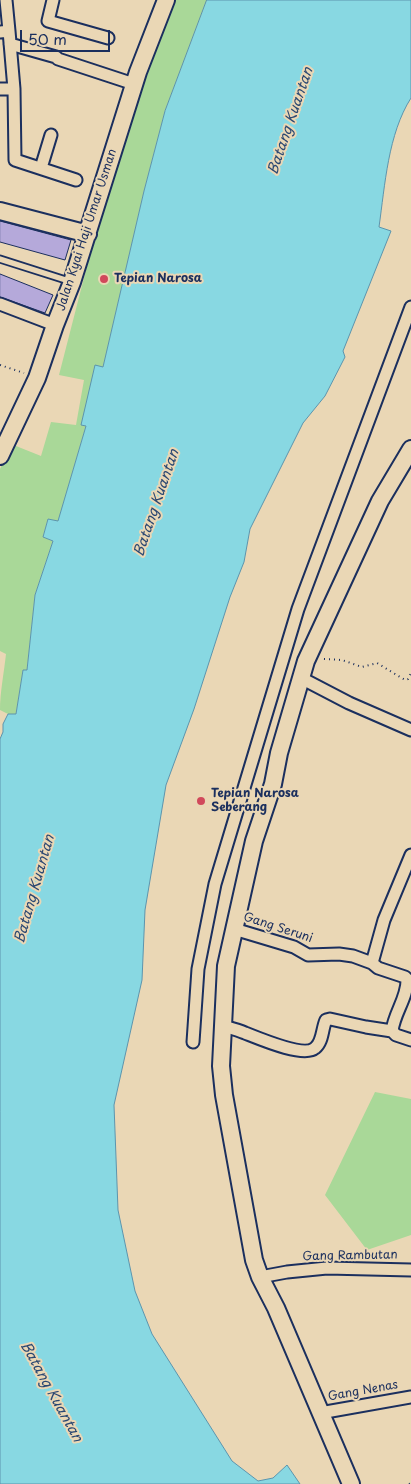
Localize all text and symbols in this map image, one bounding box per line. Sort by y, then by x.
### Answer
scale bar [22,20,112,52]
text: 50 m [28,27,67,50]
water label: Batang Kuantan [265,65,317,177]
street label: Jalan Kyai Haji Umar Usman [54,147,120,313]
place label: Tepian Narosa [114,272,202,286]
marker: Tepian Narosa [98,273,110,285]
water label: Batang Kuantan [131,447,183,559]
place label: Tepian Narosa Seberang [211,787,299,815]
marker: Tepian Narosa Seberang [195,795,207,807]
water label: Batang Kuantan [12,833,58,945]
street label: Gang Seruni [242,910,314,946]
street label: Gang Rambutan [302,1248,398,1264]
water label: Batang Kuantan [17,1339,85,1445]
street label: Gang Nenas [327,1378,399,1404]

